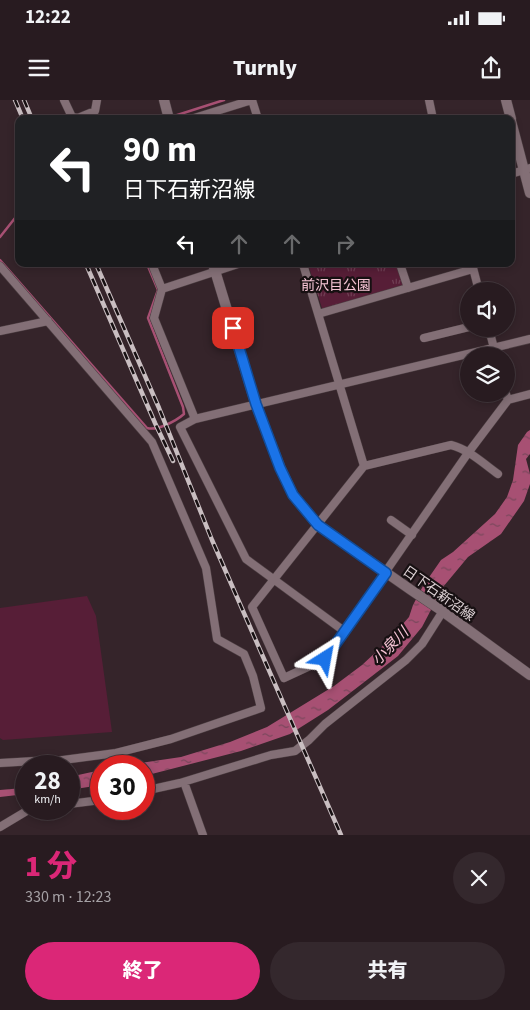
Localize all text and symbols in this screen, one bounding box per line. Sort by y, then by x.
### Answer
text: 12:22 [25,4,71,31]
text: Turnly [233,52,297,84]
icon: menu [25,54,53,82]
icon: share [477,54,505,82]
text: 90 m [123,125,197,175]
icon: left [40,135,105,200]
text: 日下石新沼線 [123,174,255,206]
icon: left [172,230,200,258]
icon: ahead [225,230,253,258]
icon: ahead [278,230,306,258]
icon: right [331,230,359,258]
park label: 前沢目公園 [301,276,371,296]
map controls [460,282,515,402]
button: sound [460,282,515,337]
pin [212,307,254,349]
icon: arrive [219,314,247,342]
button: layers [460,347,515,402]
street label: 日下石新沼線 [398,562,479,626]
water label: 小泉川 [367,621,415,670]
position arrow [298,632,350,684]
speed limit sign: 30 [90,755,155,820]
text: 28 [34,763,61,799]
text: km/h [34,791,61,808]
text: 1 分 [25,845,77,888]
button: close [453,852,505,904]
text: 330 m · 12:23 [25,886,112,908]
button: 終了 [25,942,260,1000]
button: 共有 [270,942,505,1000]

